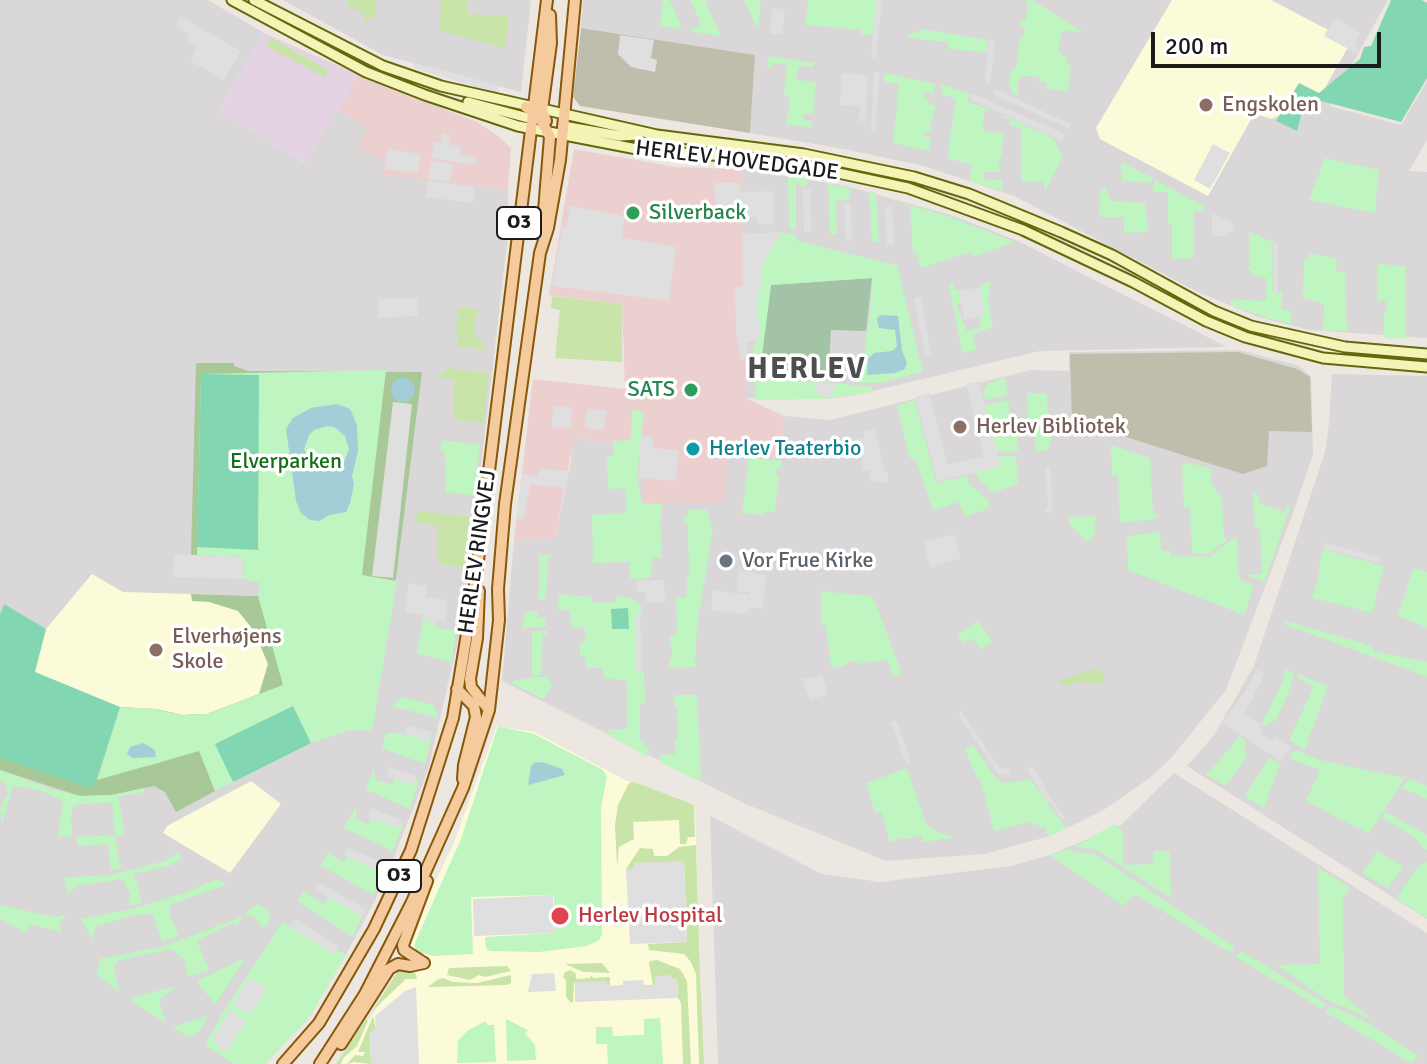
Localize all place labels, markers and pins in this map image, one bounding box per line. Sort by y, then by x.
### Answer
place label: Engskolen [1222,92,1319,118]
marker: Engskolen [1197,96,1215,114]
place label: Silverback [649,200,746,226]
marker: Silverback [624,204,642,222]
place label: SATS [628,377,675,403]
marker: SATS [682,381,700,399]
place label: Herlev Bibliotek [976,414,1126,440]
marker: Herlev Bibliotek [951,418,969,436]
place label: Herlev Teaterbio [709,436,861,462]
marker: Herlev Teaterbio [684,440,702,458]
place label: Vor Frue Kirke [742,548,874,574]
marker: Vor Frue Kirke [717,552,735,570]
place label: Elverhøjens Skole [172,624,282,676]
marker: Elverhøjens Skole [147,641,165,659]
place label: Herlev Hospital [578,903,723,929]
marker: Herlev Hospital [549,905,571,927]

